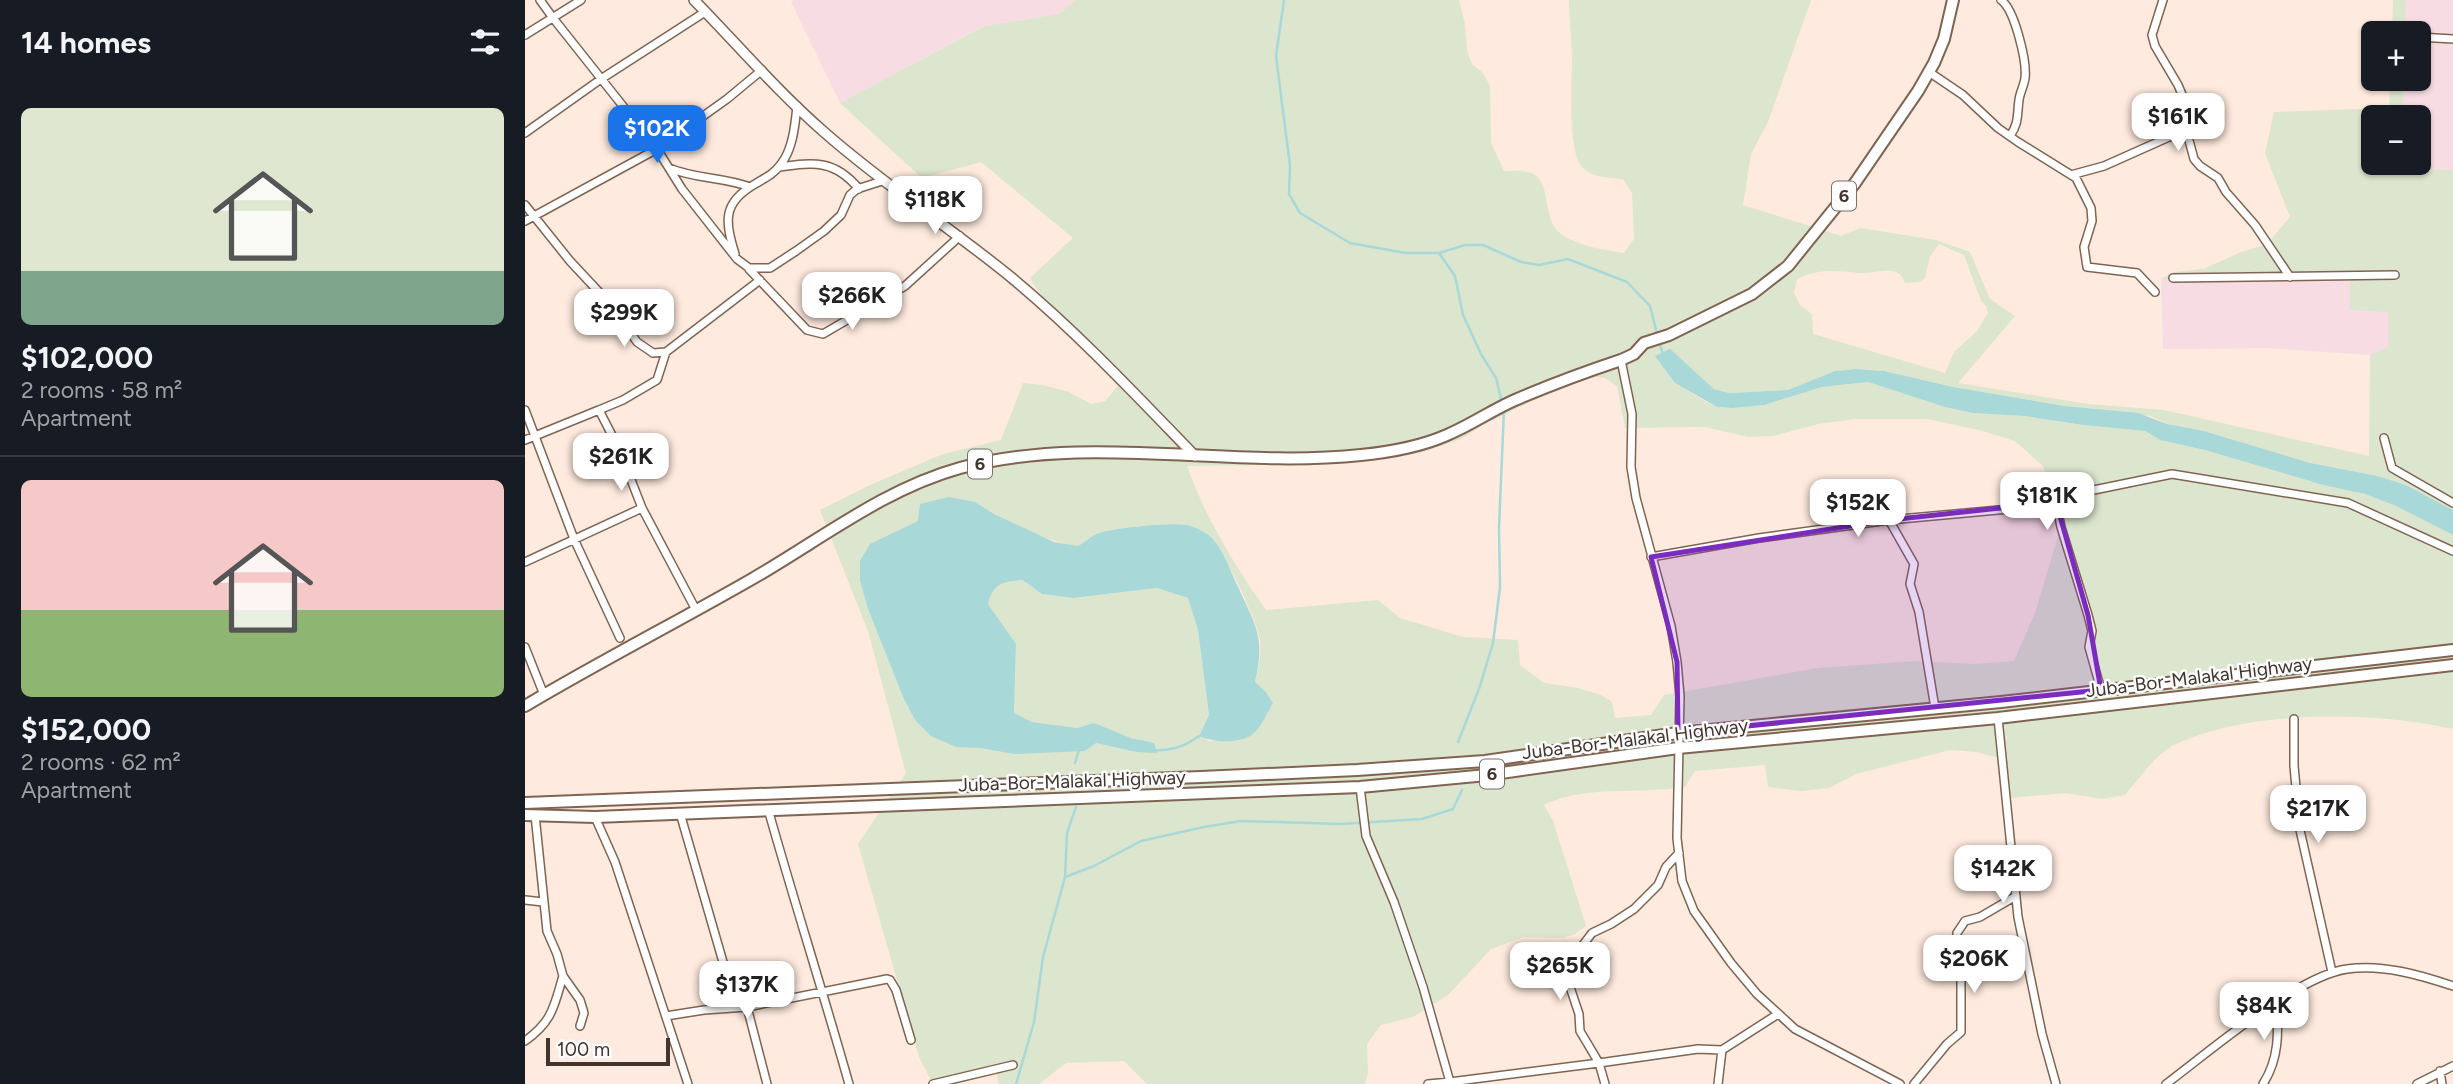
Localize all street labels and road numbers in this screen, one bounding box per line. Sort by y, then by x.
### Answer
road number: 6 [1832,182,1856,210]
road number: 6 [968,450,992,478]
street label: Juba-Bor-Malakal Highway [2085,652,2313,702]
street label: Juba-Bor-Malakal Highway [1521,714,1749,764]
road number: 6 [1480,760,1504,788]
street label: Juba-Bor-Malakal Highway [958,766,1186,796]

